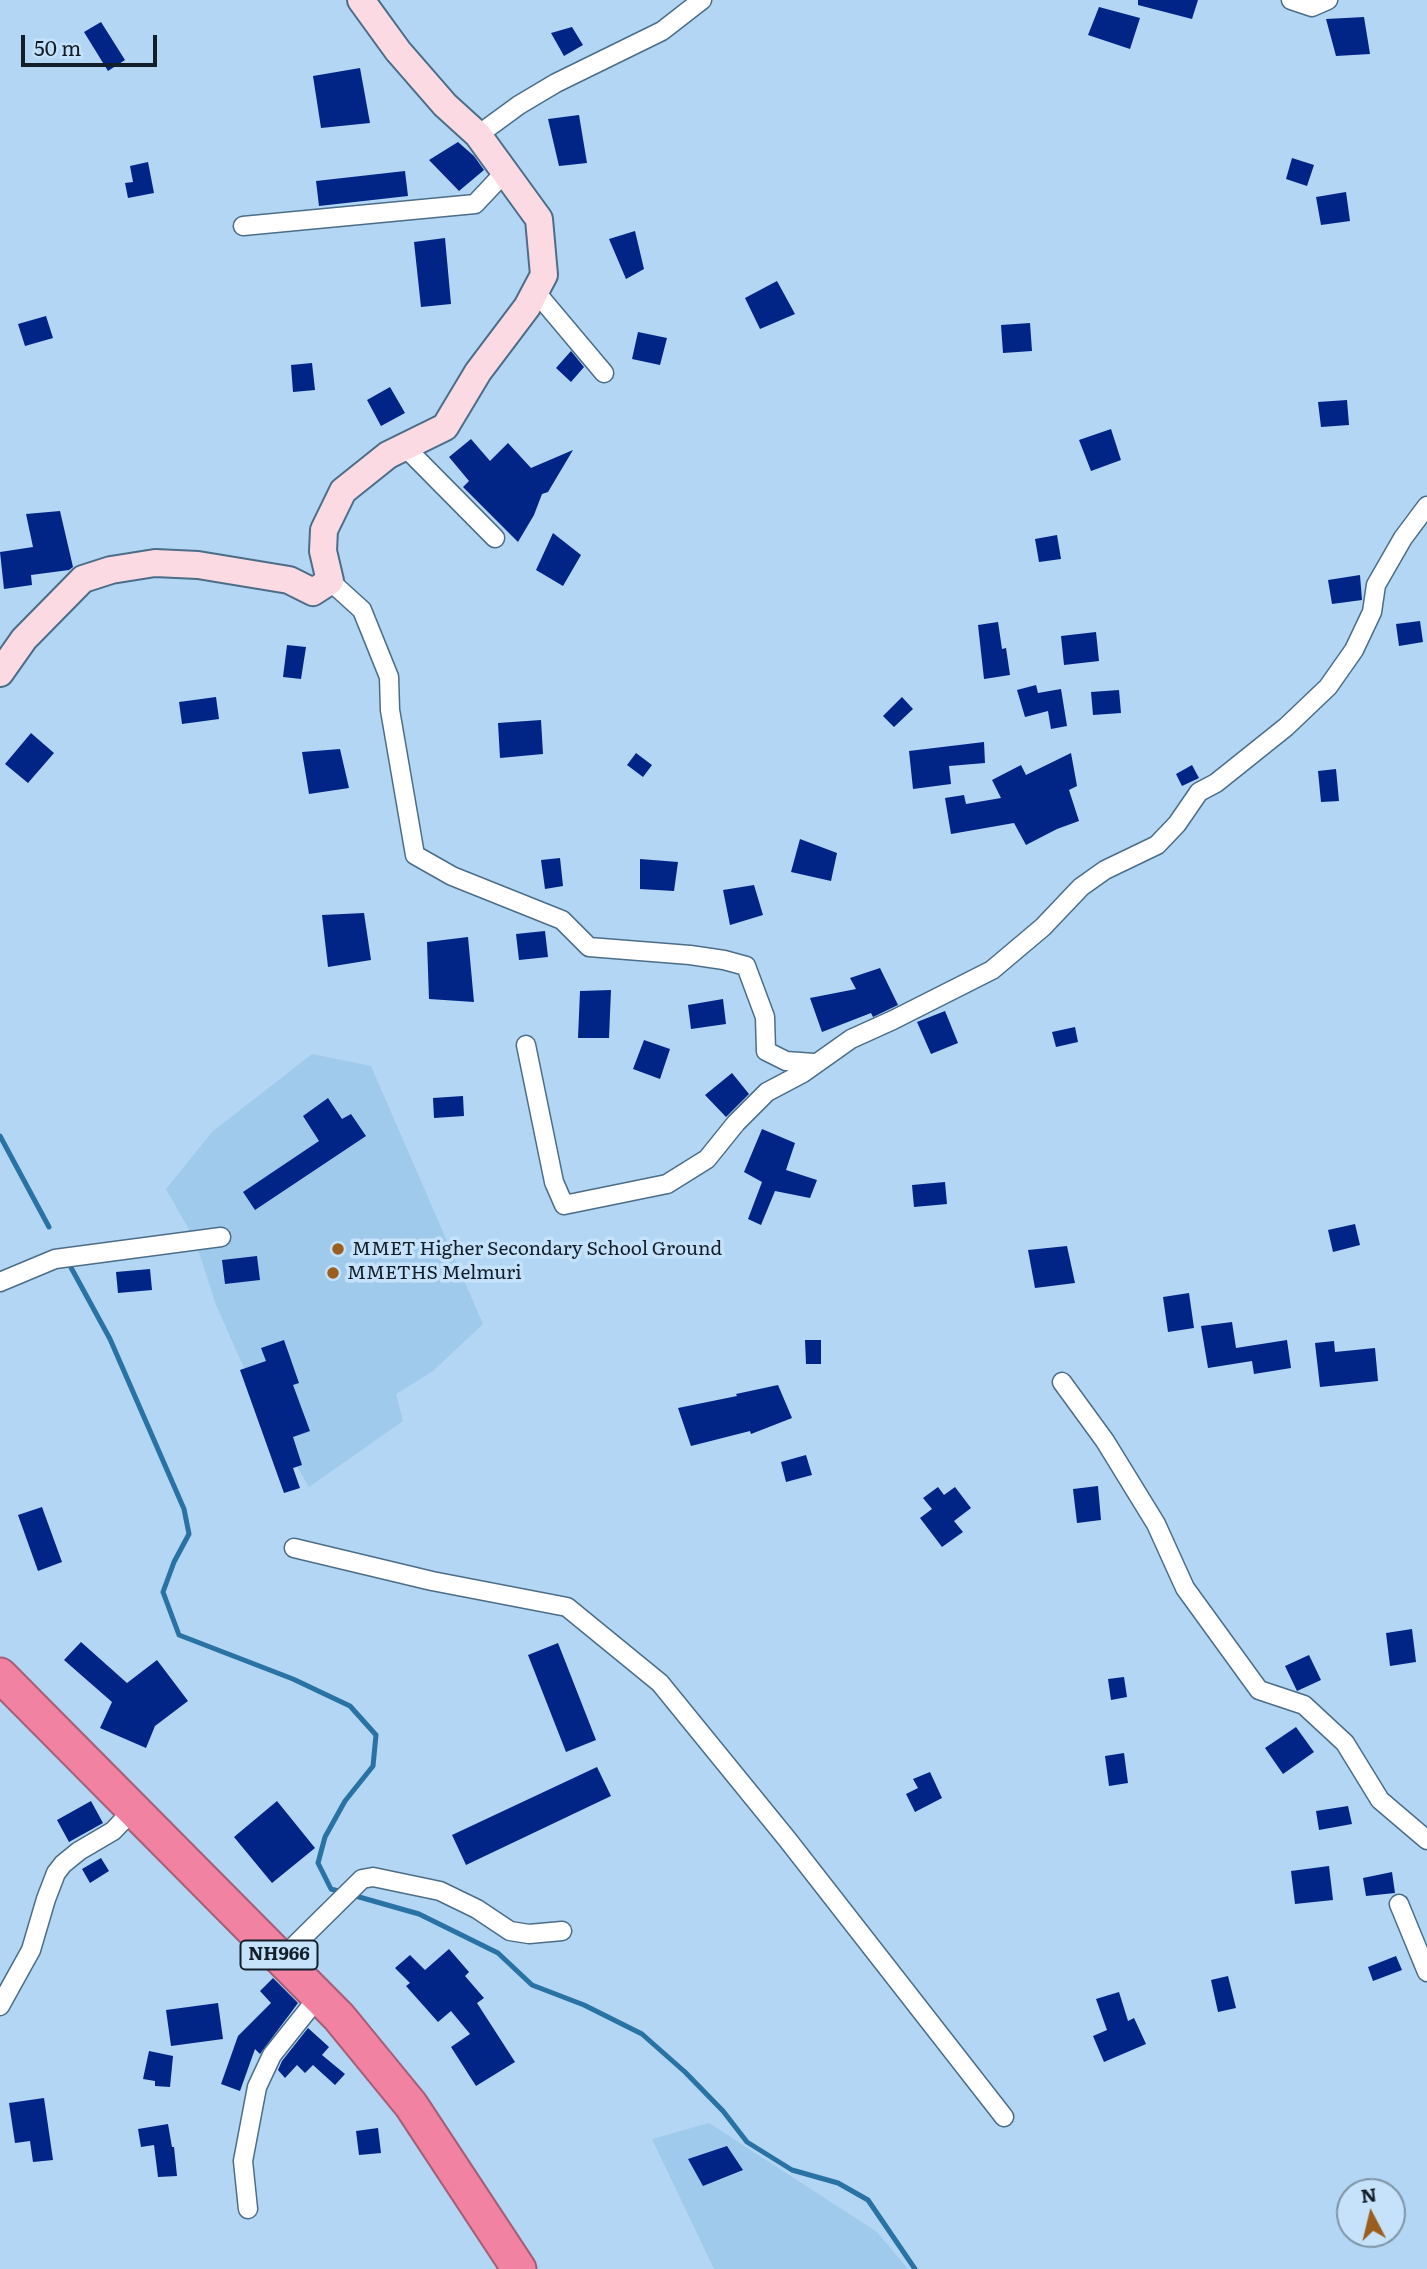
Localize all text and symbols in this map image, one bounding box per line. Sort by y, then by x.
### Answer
scale bar [24,21,161,65]
text: 50 m [34,31,81,62]
place label: MMET Higher Secondary School Ground [352,1238,722,1260]
marker: MMET Higher Secondary School Ground [330,1241,346,1257]
place label: MMETHS Melmuri [347,1262,522,1284]
marker: MMETHS Melmuri [325,1265,341,1281]
road number: NH966 [240,1940,318,1969]
north arrow [1336,2178,1406,2248]
text: N [1359,2179,1378,2209]

